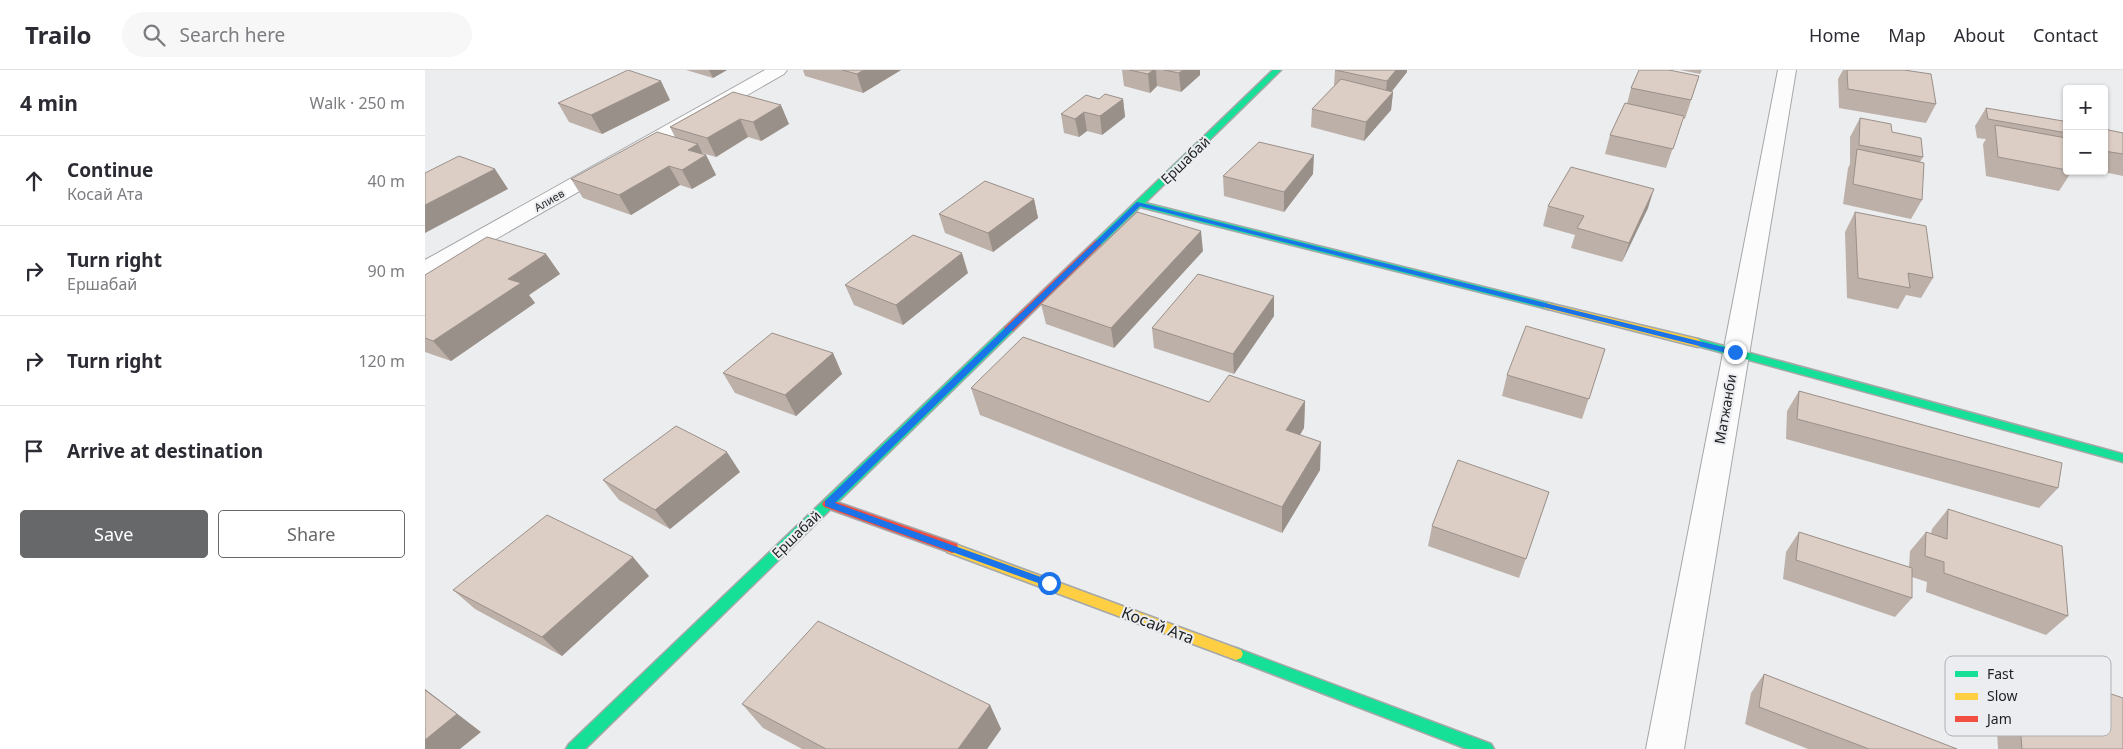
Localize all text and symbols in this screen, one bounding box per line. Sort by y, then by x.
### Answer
search box [122,12,472,57]
text: Trailo [25,18,92,51]
icon: search [140,21,168,49]
text: Search here [180,22,285,48]
text: Home [1809,23,1860,47]
text: Map [1888,23,1926,47]
text: About [1954,23,2005,47]
text: Contact [2033,23,2098,47]
map controls [2063,85,2108,175]
button: + [2063,85,2108,130]
text: 4 min [20,89,78,117]
text: Walk · 250 m [310,92,405,114]
button: − [2063,130,2108,175]
street label: Ершабай [1156,132,1214,188]
text: Continue [67,157,153,183]
icon: ahead [20,167,48,195]
text: 40 m [368,170,405,192]
text: Косай Ата [67,183,143,205]
street label: Алиев [531,185,567,215]
text: Turn right [67,247,162,273]
icon: right [20,257,48,285]
text: 90 m [368,260,405,282]
text: Ершабай [67,273,137,295]
route end [1724,341,1747,364]
icon: right [20,347,48,375]
text: Turn right [67,348,162,374]
text: 120 m [358,350,405,372]
street label: Матжанби [1710,373,1740,445]
icon: arrive [20,437,48,465]
text: Arrive at destination [67,438,263,464]
street label: Ершабай [767,506,825,562]
button: Save [20,510,208,558]
button: Share [218,510,405,558]
route start [1038,572,1061,595]
street label: Косай Ата [1119,601,1197,649]
legend [1945,656,2111,736]
text: Fast [1987,664,2014,683]
text: Slow [1987,686,2018,705]
text: Jam [1985,709,2012,728]

